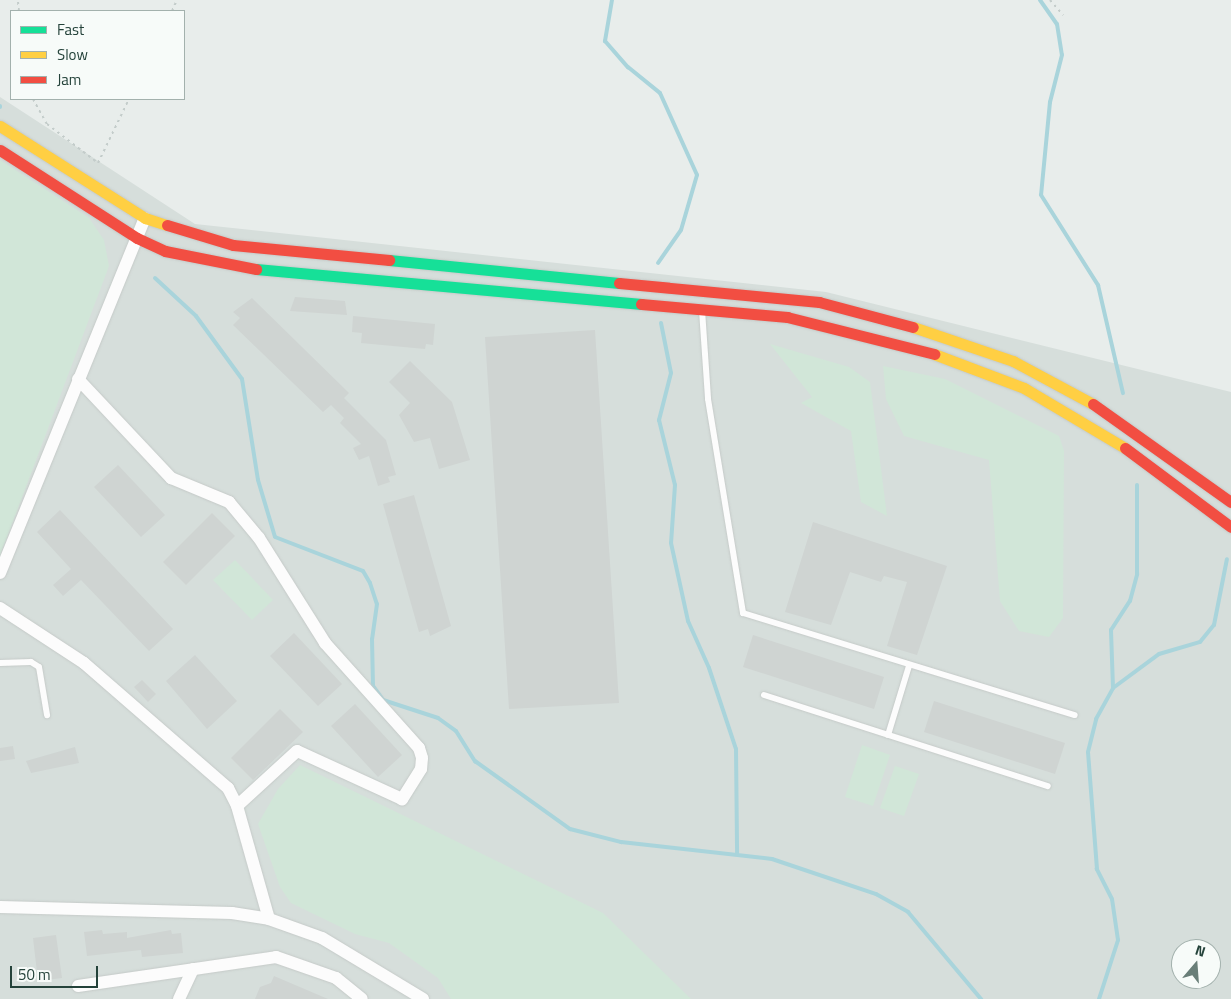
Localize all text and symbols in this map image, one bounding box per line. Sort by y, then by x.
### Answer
legend [10,10,185,100]
text: Fast [57,18,84,41]
text: Slow [57,43,88,66]
text: Jam [57,68,81,91]
north arrow [1171,939,1221,989]
text: N [1193,939,1208,962]
scale bar [12,956,100,988]
text: 50 m [18,963,51,986]

